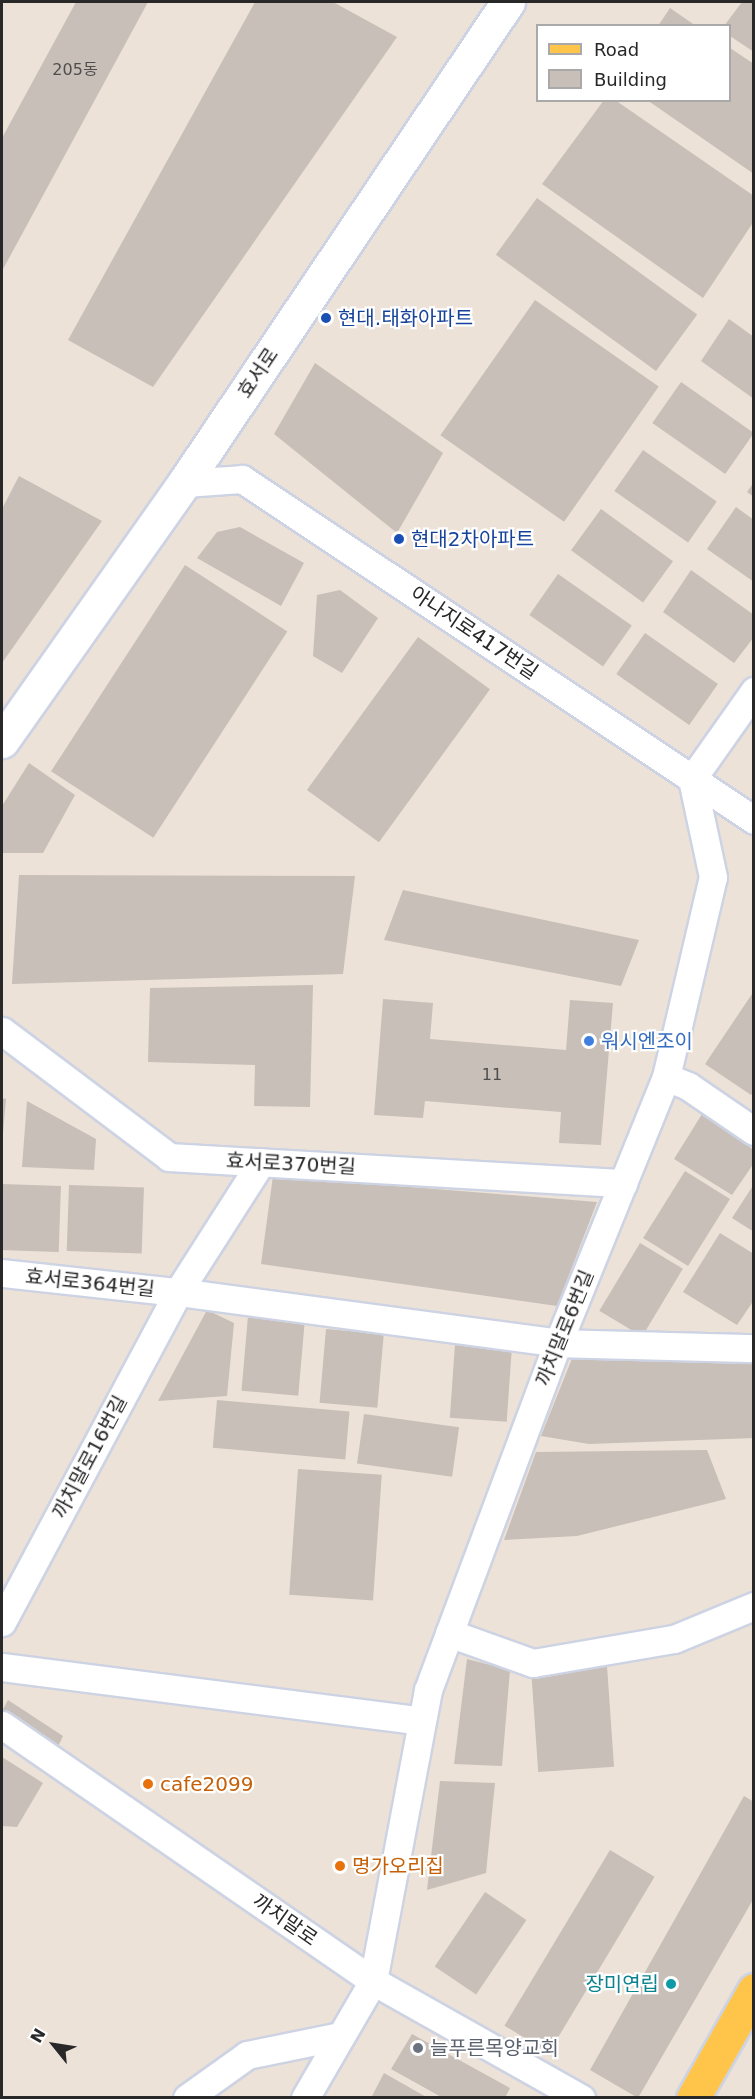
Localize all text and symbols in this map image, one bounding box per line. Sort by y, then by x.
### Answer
legend [536,24,731,102]
text: Road [594,39,639,60]
house number: 205동 [52,60,98,80]
text: Building [594,69,667,90]
place label: 현대.태화아파트 [338,306,473,330]
marker: 현대.태화아파트 [319,311,333,325]
street label: 효서로 [233,343,283,403]
place label: 현대2차아파트 [411,527,534,551]
marker: 현대2차아파트 [392,532,406,546]
street label: 아나지로417번길 [406,582,542,684]
place label: 워시엔조이 [601,1029,693,1053]
marker: 워시엔조이 [582,1034,596,1048]
house number: 11 [482,1065,502,1085]
street label: 효서로370번길 [225,1149,357,1179]
street label: 효서로364번길 [24,1264,156,1302]
street label: 까치말로6번길 [531,1266,599,1390]
street label: 까치말로16번길 [48,1391,132,1523]
place label: cafe2099 [160,1772,253,1796]
marker: cafe2099 [141,1777,155,1791]
place label: 명가오리집 [352,1854,444,1878]
marker: 명가오리집 [333,1859,347,1873]
street label: 까치말로 [248,1889,322,1951]
place label: 장미연립 [585,1972,659,1996]
marker: 장미연립 [664,1977,678,1991]
north arrow [24,2015,84,2075]
text: N [26,2025,50,2046]
place label: 늘푸른목양교회 [430,2036,559,2060]
marker: 늘푸른목양교회 [411,2041,425,2055]

